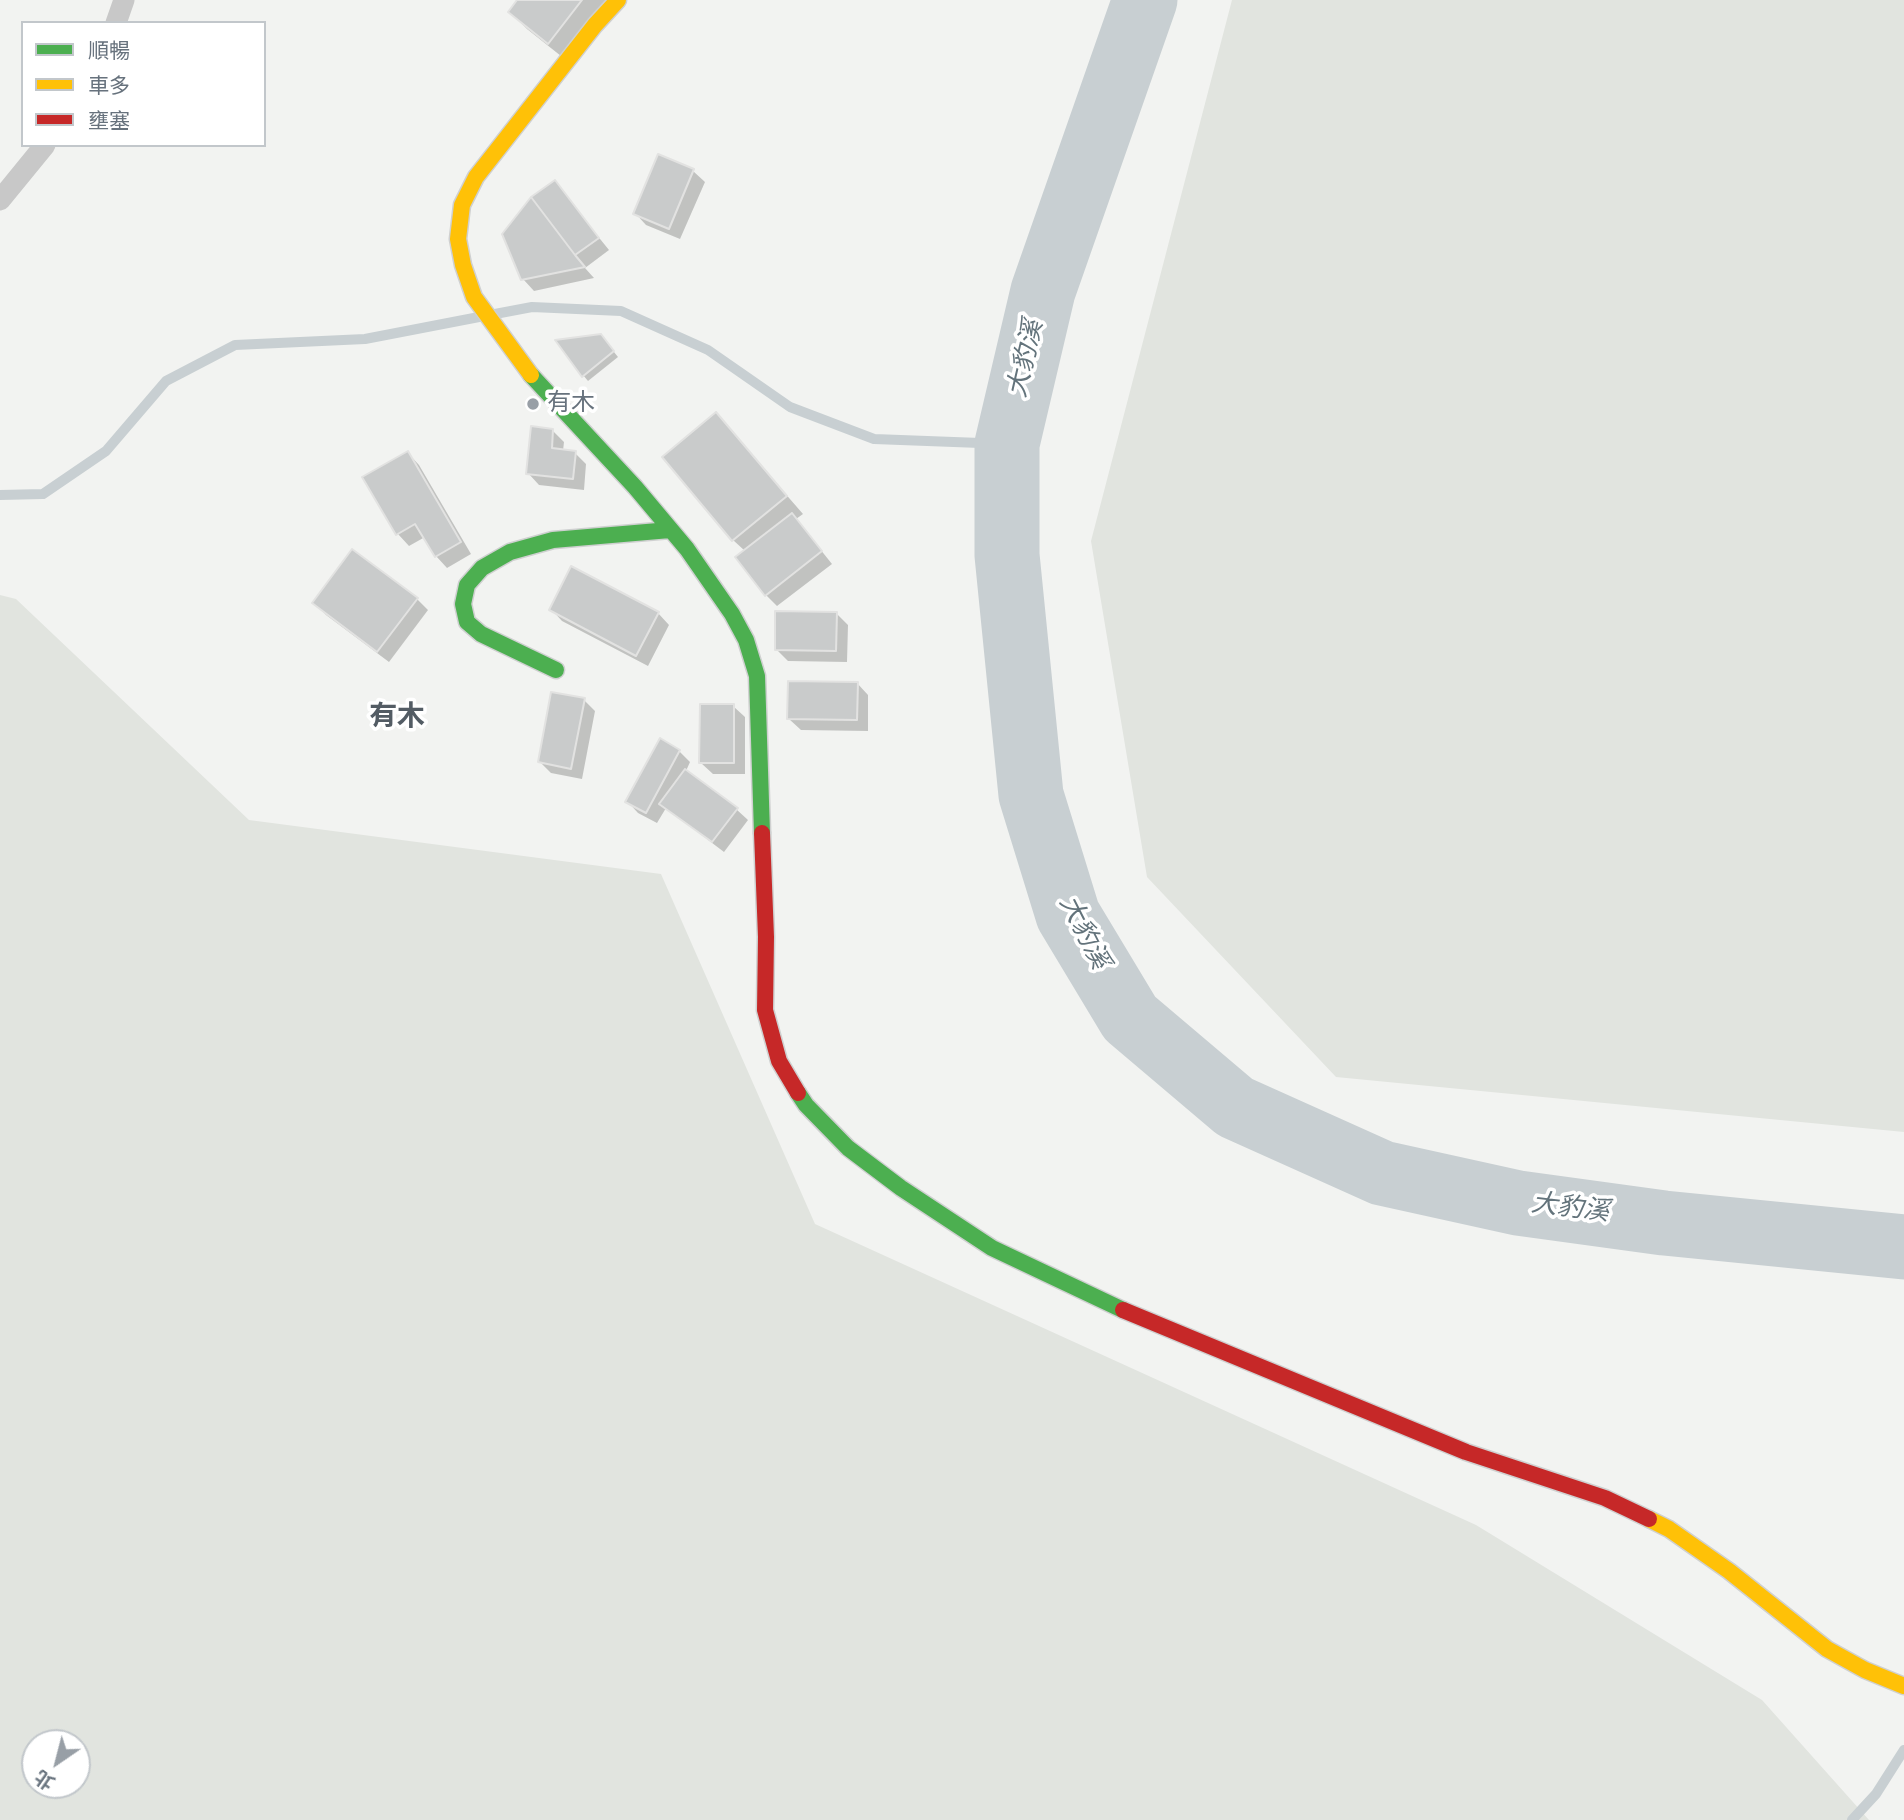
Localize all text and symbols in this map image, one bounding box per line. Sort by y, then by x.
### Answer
legend [21,21,266,147]
text: 順暢 [88,37,130,65]
text: 車多 [88,72,130,100]
text: 壅塞 [88,107,130,135]
water label: 大豹溪 [1003,317,1051,401]
place label: 有木 [547,390,595,418]
marker: 有木 [525,396,541,412]
district label: 有木 [369,701,425,735]
water label: 大豹溪 [1051,891,1115,975]
water label: 大豹溪 [1529,1189,1611,1229]
north arrow [21,1729,91,1799]
text: 北 [30,1763,60,1796]

